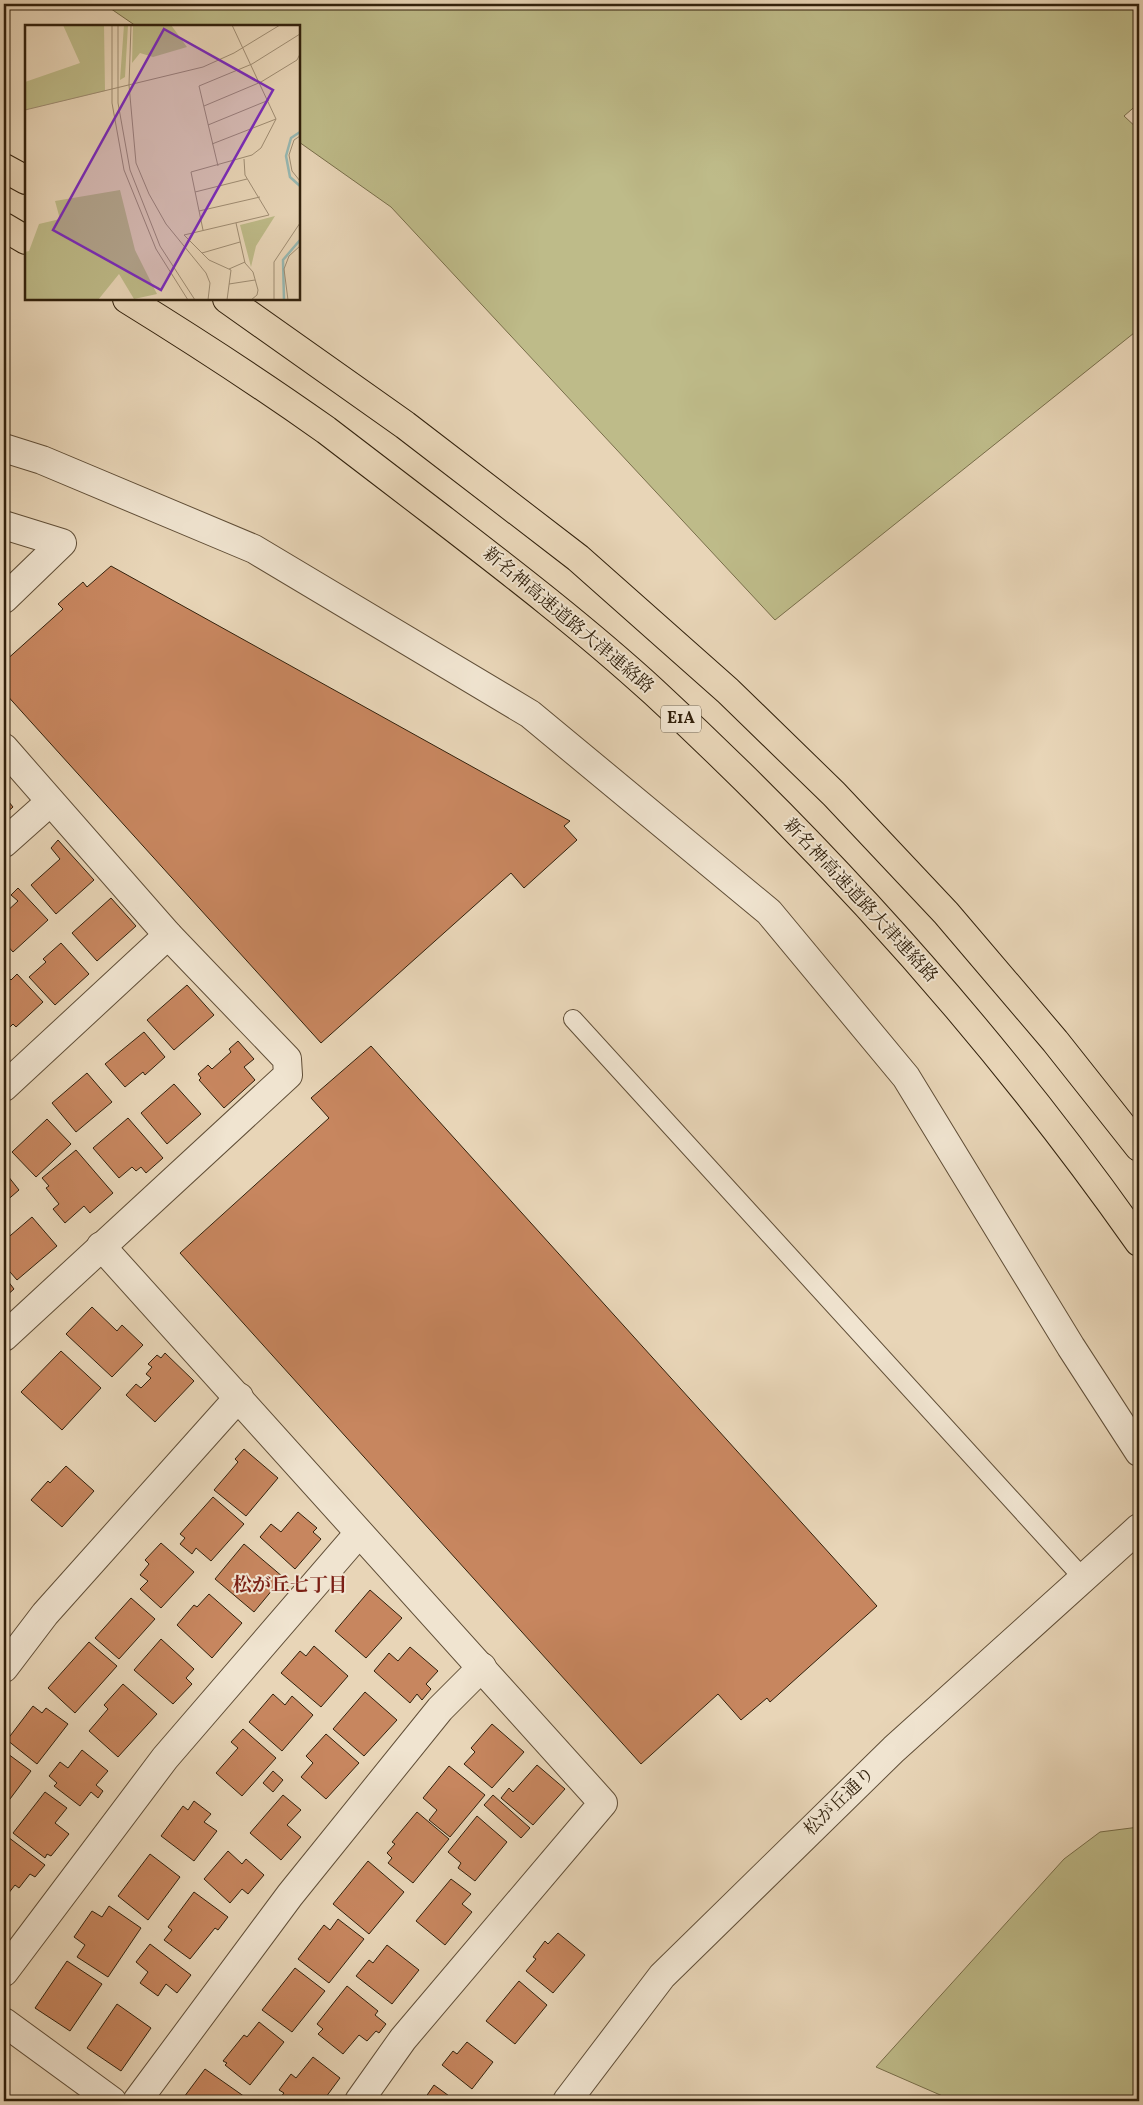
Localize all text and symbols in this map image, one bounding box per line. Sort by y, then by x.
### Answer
inset map [25,25,300,300]
street label: 新名神高速道路大津連絡路 [477,542,659,700]
road number: E1A [661,706,701,732]
street label: 新名神高速道路大津連絡路 [777,813,943,989]
district label: 松が丘七丁目 [233,1573,347,1599]
street label: 松が丘通り [799,1762,881,1842]

